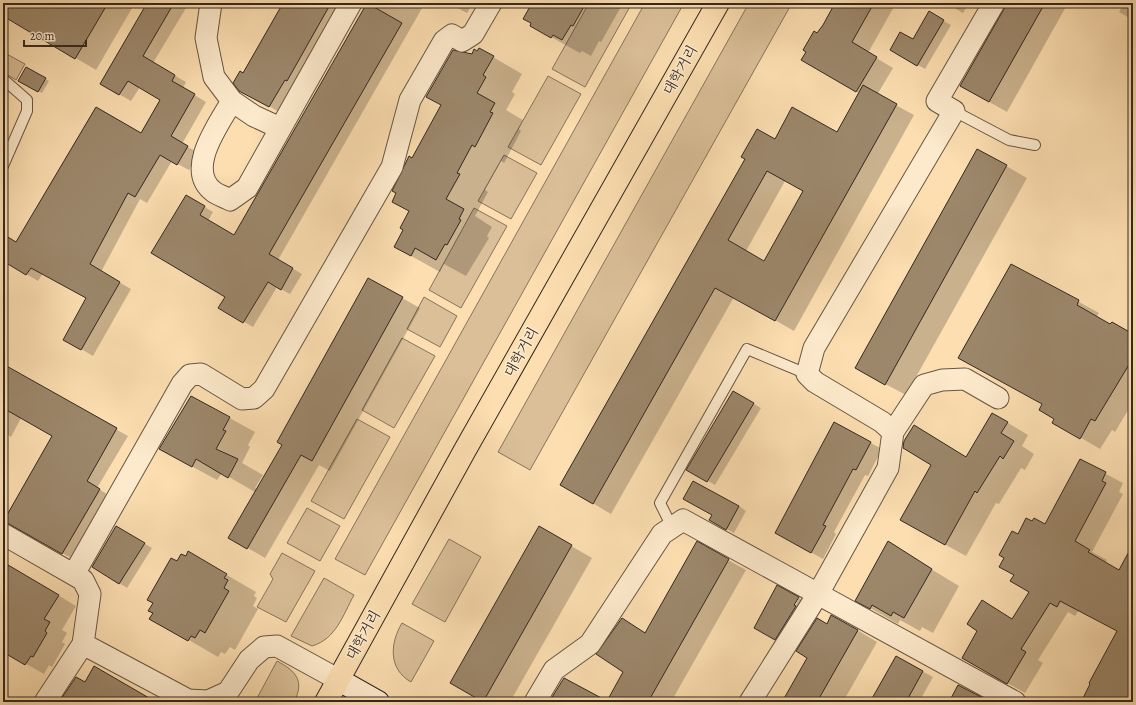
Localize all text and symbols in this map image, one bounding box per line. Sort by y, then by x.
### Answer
scale bar [24,22,86,48]
text: 20 m [30,28,54,44]
street label: 대학거리 [659,42,702,99]
street label: 대학거리 [500,324,543,381]
street label: 대학거리 [342,607,385,664]

